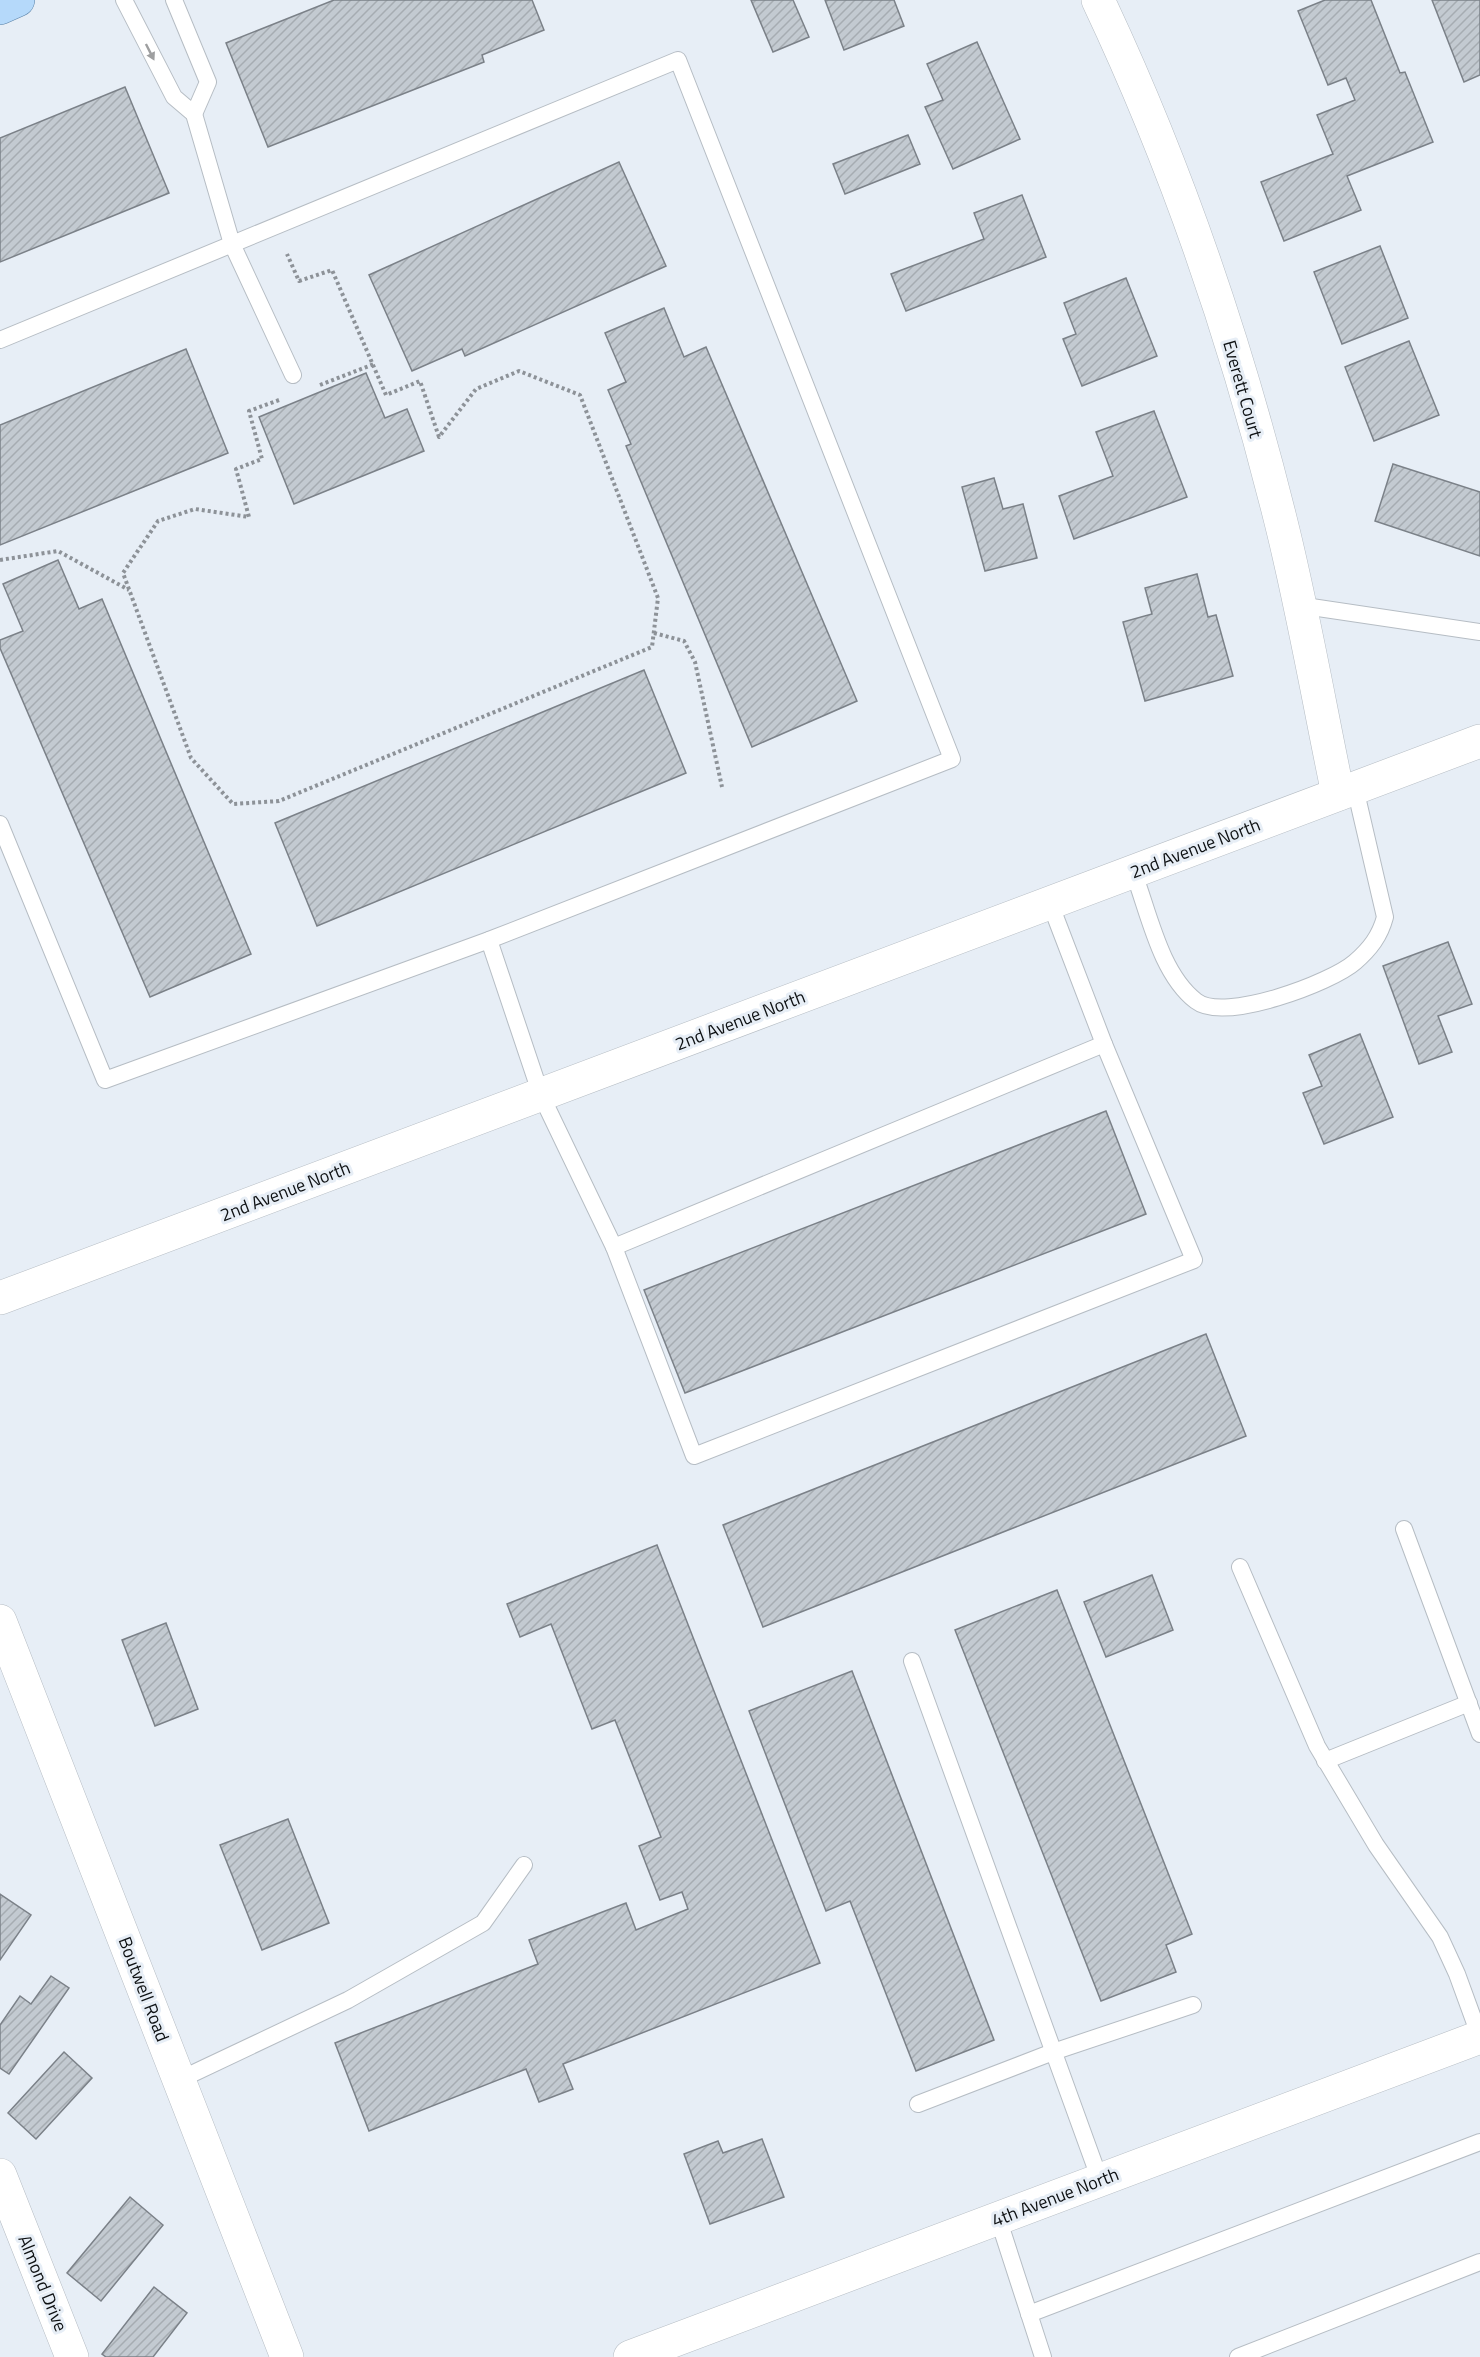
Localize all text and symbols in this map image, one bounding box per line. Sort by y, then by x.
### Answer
one-way arrow [145,43,155,61]
street label: Everett Court [1216,337,1270,442]
street label: 2nd Avenue North [1126,811,1264,885]
street label: 2nd Avenue North [671,983,809,1057]
street label: 2nd Avenue North [216,1154,354,1228]
street label: Boutwell Road [112,1933,176,2045]
street label: 4th Avenue North [988,2160,1122,2234]
street label: Almond Drive [11,2231,75,2335]

